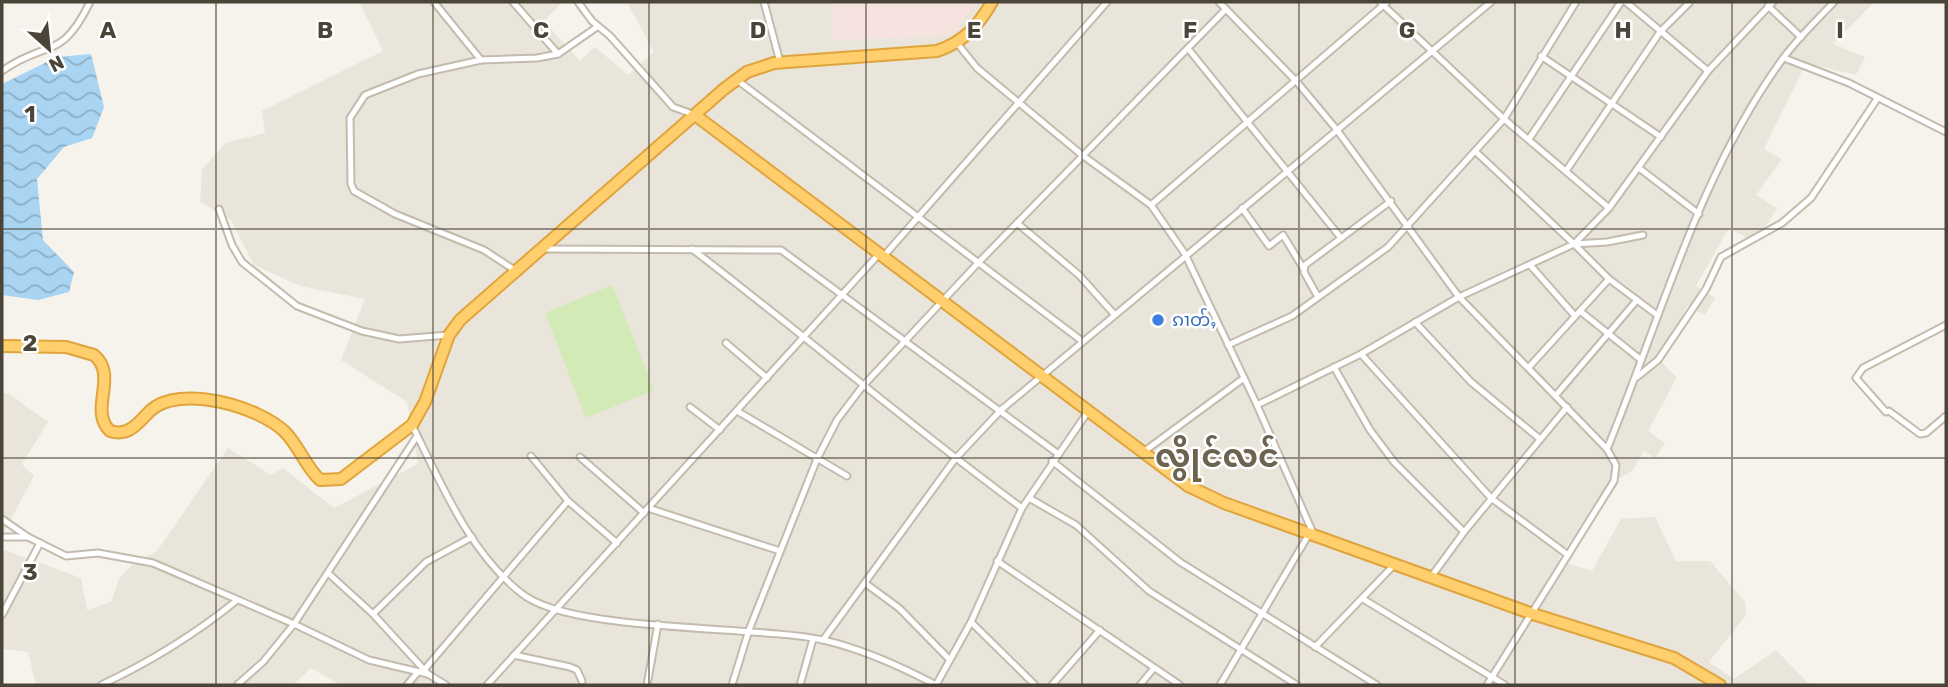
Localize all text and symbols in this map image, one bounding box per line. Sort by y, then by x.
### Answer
north arrow [14,14,84,84]
text: A [100,16,117,44]
text: B [317,16,333,44]
text: C [533,16,549,44]
text: D [750,16,766,44]
text: E [967,16,981,44]
text: F [1183,16,1197,44]
text: G [1399,16,1415,44]
text: H [1614,16,1632,44]
text: I [1836,16,1844,44]
text: N [45,50,68,77]
text: 1 [24,100,36,128]
place label: ၵၢတ်ႇ [1172,307,1217,331]
marker: ၵၢတ်ႇ [1150,312,1166,328]
text: 2 [23,329,37,357]
district label: လွိုင်လင် [1155,434,1279,482]
text: 3 [22,558,38,586]

